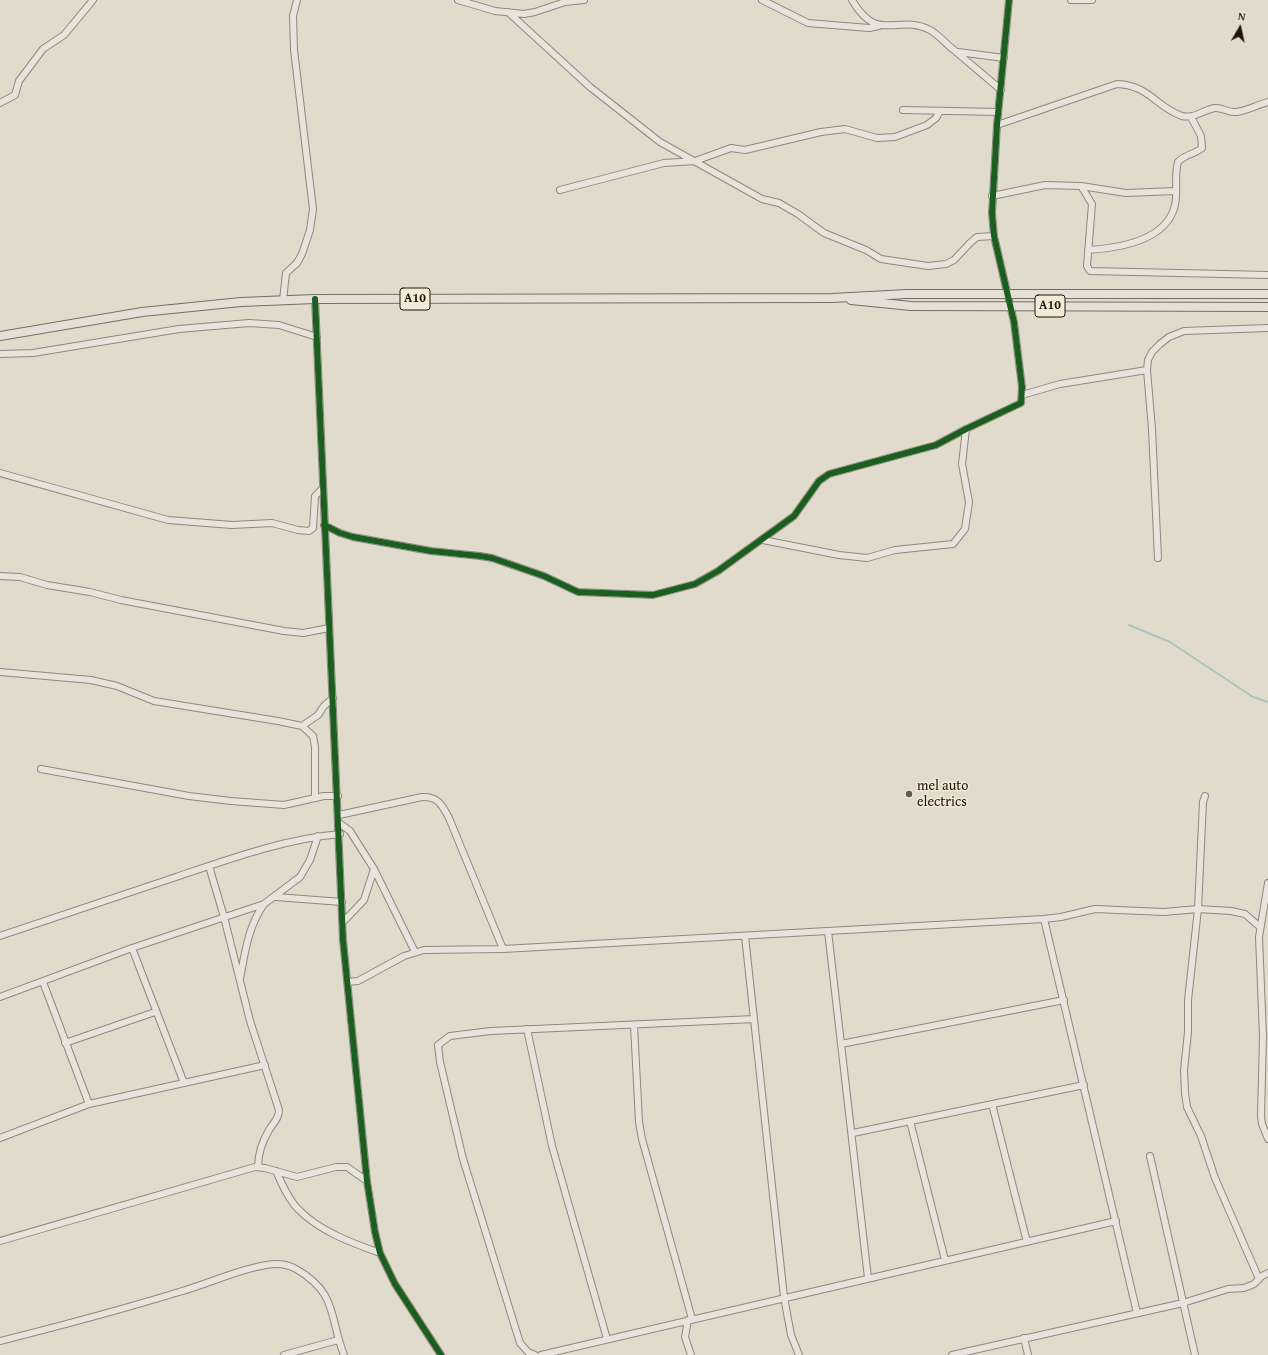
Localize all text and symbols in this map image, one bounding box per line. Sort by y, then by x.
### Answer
north arrow [1220,8,1260,48]
text: N [1237,8,1247,25]
road number: A10 [400,288,430,310]
road number: A10 [1035,295,1065,317]
place label: mel auto electrics [917,778,968,810]
marker: mel auto electrics [904,789,914,799]

